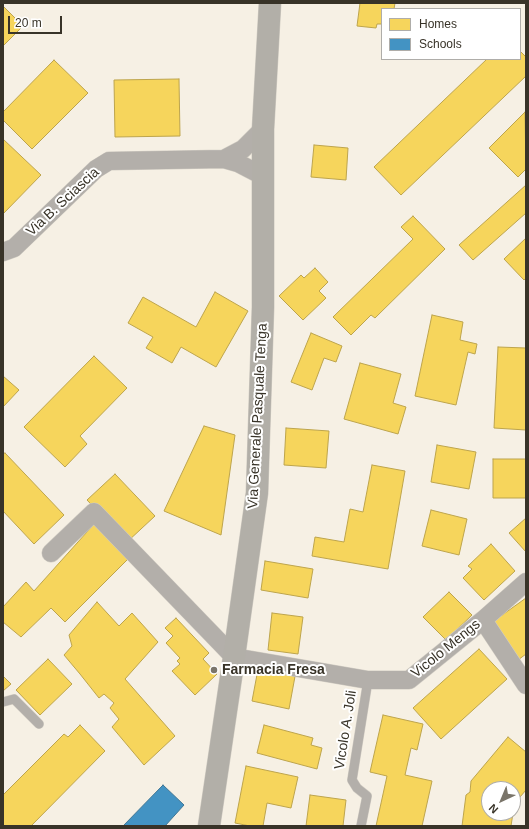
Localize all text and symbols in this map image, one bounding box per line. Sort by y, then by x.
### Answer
scale bar [10,8,64,34]
legend [381,8,521,60]
text: 20 m [15,16,42,30]
text: Homes [419,17,457,31]
text: Schools [419,37,462,51]
street label: Via B. Sciascia [23,164,103,240]
street label: Via Generale Pasquale Tenga [245,323,271,509]
street label: Vicolo Mengs [408,616,484,682]
place label: Farmacia Fresa [222,662,325,678]
marker: Farmacia Fresa [209,665,219,675]
street label: Vicolo A. Joli [331,689,361,771]
north arrow [481,781,521,821]
text: N [486,802,500,816]

